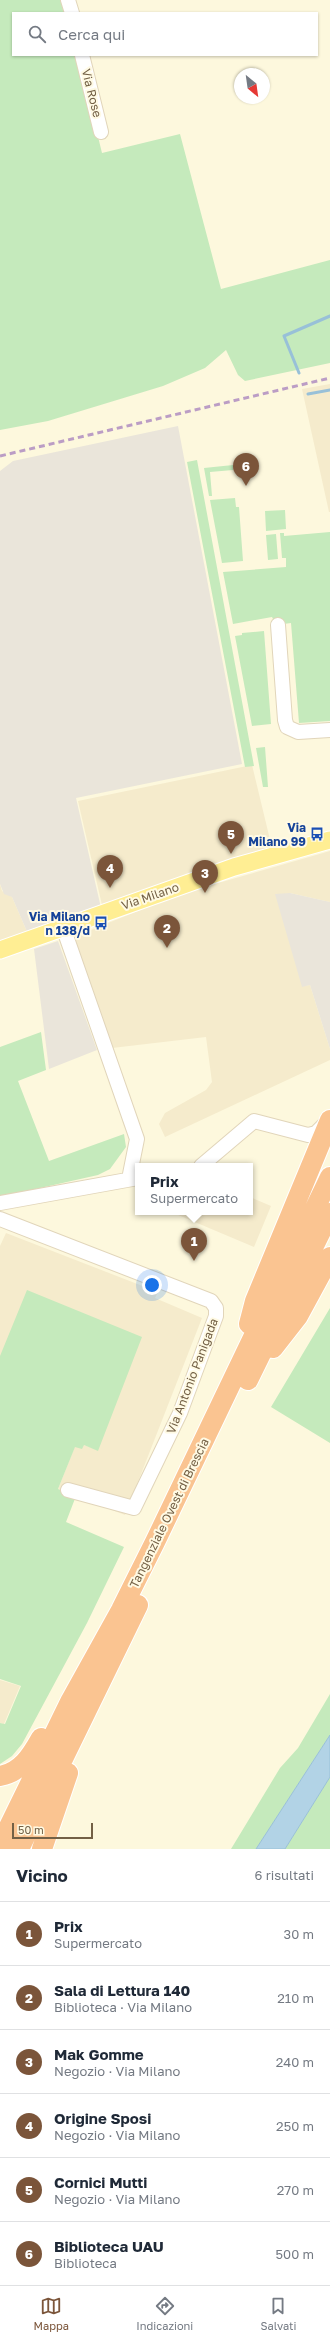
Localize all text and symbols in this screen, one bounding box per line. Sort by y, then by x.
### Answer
search box [12,12,318,56]
icon: search [26,23,48,45]
text: Cerca qui [58,25,125,43]
street label: Via Rose [79,67,105,119]
north arrow [234,68,270,104]
pin: 6 [233,453,259,486]
place label: Via Milano 99 [248,820,306,849]
pin: 5 [218,821,244,854]
bus stop icon: Via Milano 99 [309,826,325,842]
pin: 4 [97,855,123,888]
pin: 3 [192,860,218,893]
street label: Via Milano [119,879,181,913]
place label: Via Milano n 138/d [29,909,90,938]
bus stop icon: Via Milano n 138/d [93,915,109,931]
pin: 2 [154,915,180,948]
popup [135,1163,253,1215]
text: Prix [150,1172,179,1190]
text: Supermercato [150,1190,238,1206]
pin: 1 [181,1228,207,1261]
your location [142,1275,162,1295]
street label: Via Antonio Panigada [163,1316,221,1436]
street label: Tangenziale Ovest di Brescia [126,1436,212,1590]
scale bar [12,1821,93,1840]
text: 50 m [18,1823,44,1836]
text: Vicino [16,1865,68,1886]
text: 6 risultati [255,1867,314,1883]
text: Prix [54,1917,83,1935]
text: 1 [26,1926,32,1942]
text: 30 m [284,1926,314,1942]
text: Supermercato [54,1935,142,1951]
text: Sala di Lettura 140 [54,1981,190,1999]
text: 2 [25,1990,33,2006]
text: 210 m [277,1990,314,2006]
text: Biblioteca · Via Milano [54,1999,192,2015]
text: Mak Gomme [54,2045,144,2063]
text: 3 [25,2054,33,2070]
text: 240 m [276,2054,314,2070]
text: Negozio · Via Milano [54,2063,180,2079]
text: Origine Sposi [54,2109,151,2127]
text: 4 [25,2118,33,2134]
text: 250 m [276,2118,314,2134]
text: Negozio · Via Milano [54,2127,180,2143]
text: Cornici Mutti [54,2173,147,2191]
text: 5 [25,2182,33,2198]
text: 270 m [277,2182,314,2198]
text: Negozio · Via Milano [54,2191,180,2207]
text: Biblioteca UAU [54,2237,164,2255]
text: 6 [25,2246,33,2262]
text: 500 m [276,2246,314,2262]
text: Biblioteca [54,2255,117,2271]
tab: Mappa [34,2295,69,2332]
tab: Indicazioni [136,2295,193,2332]
tab: Salvati [261,2295,296,2332]

